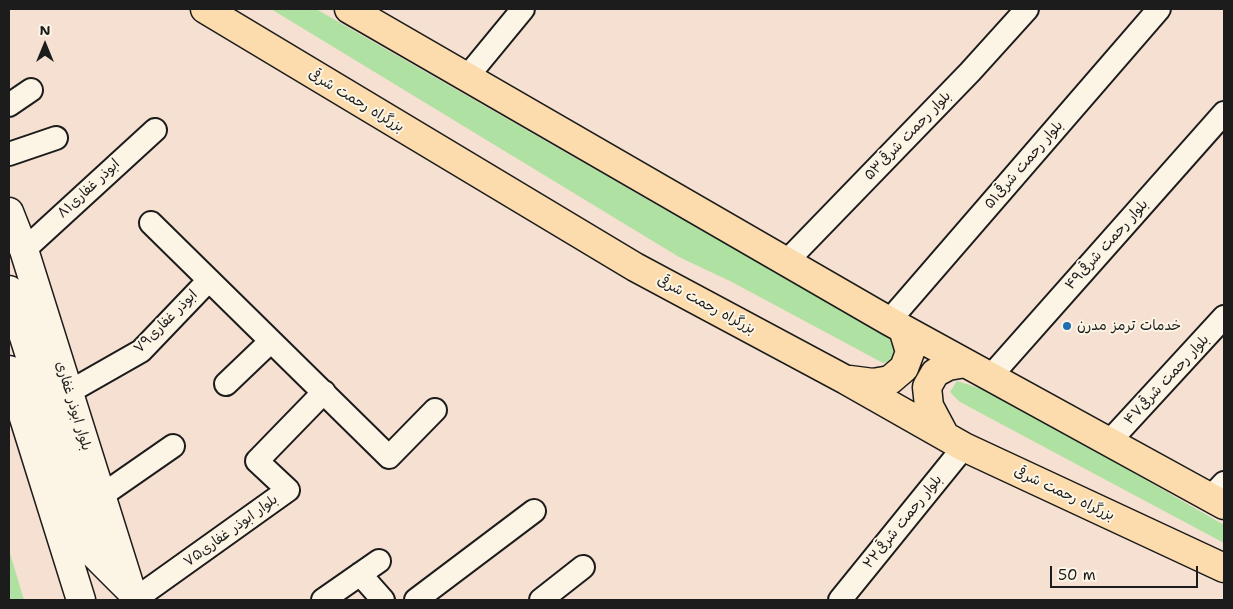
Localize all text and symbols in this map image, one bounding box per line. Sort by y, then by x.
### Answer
north arrow [20,20,70,70]
text: N [39,21,51,39]
street label: بزرگراه رحمت شرقی [305,66,407,136]
street label: بلوار رحمت شرقی۵۳ [861,88,955,184]
street label: بلوار رحمت شرقی۵۱ [981,117,1067,213]
street label: ۸۱ابوذر غفاری [54,156,124,222]
street label: بلوار رحمت شرقی۴۹ [1062,196,1152,294]
street label: بزرگراه رحمت شرقی [654,272,758,338]
street label: ۷۹ابوذر غفاری [131,287,201,357]
place label: خدمات ترمز مدرن [1077,318,1181,334]
marker: خدمات ترمز مدرن [1061,320,1073,332]
street label: بلوار رحمت شرقی۴۷ [1121,331,1213,429]
street label: بلوار ابوذر غفاری [51,359,95,453]
street label: بزرگراه رحمت شرقی [1011,463,1117,525]
street label: بلوار رحمت شرقی۲۲ [860,472,946,572]
street label: بلوار ابوذر غفاری۷۵ [181,491,281,571]
scale bar [1053,556,1200,588]
text: 50 m [1058,565,1096,585]

